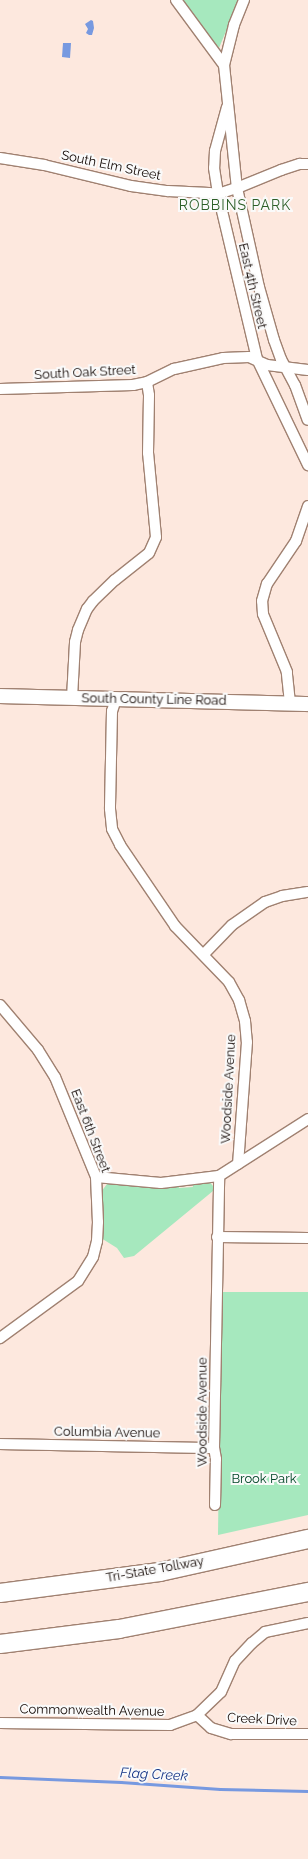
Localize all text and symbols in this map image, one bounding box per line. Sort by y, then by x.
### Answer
street label: South Elm Street [60,148,162,184]
district label: ROBBINS PARK [179,197,291,213]
street label: East 4th Street [235,242,269,330]
street label: South Oak Street [34,363,136,383]
street label: South County Line Road [81,691,227,709]
street label: Woodside Avenue [218,1034,240,1144]
street label: East 6th Street [67,1087,113,1175]
street label: Woodside Avenue [195,1357,211,1467]
street label: Columbia Avenue [54,1424,160,1442]
park label: Brook Park [231,1471,297,1487]
street label: Tri-State Tollway [105,1554,205,1586]
street label: Commonwealth Avenue [19,1702,165,1720]
street label: Creek Drive [227,1710,297,1730]
water label: Flag Creek [120,1764,188,1784]

